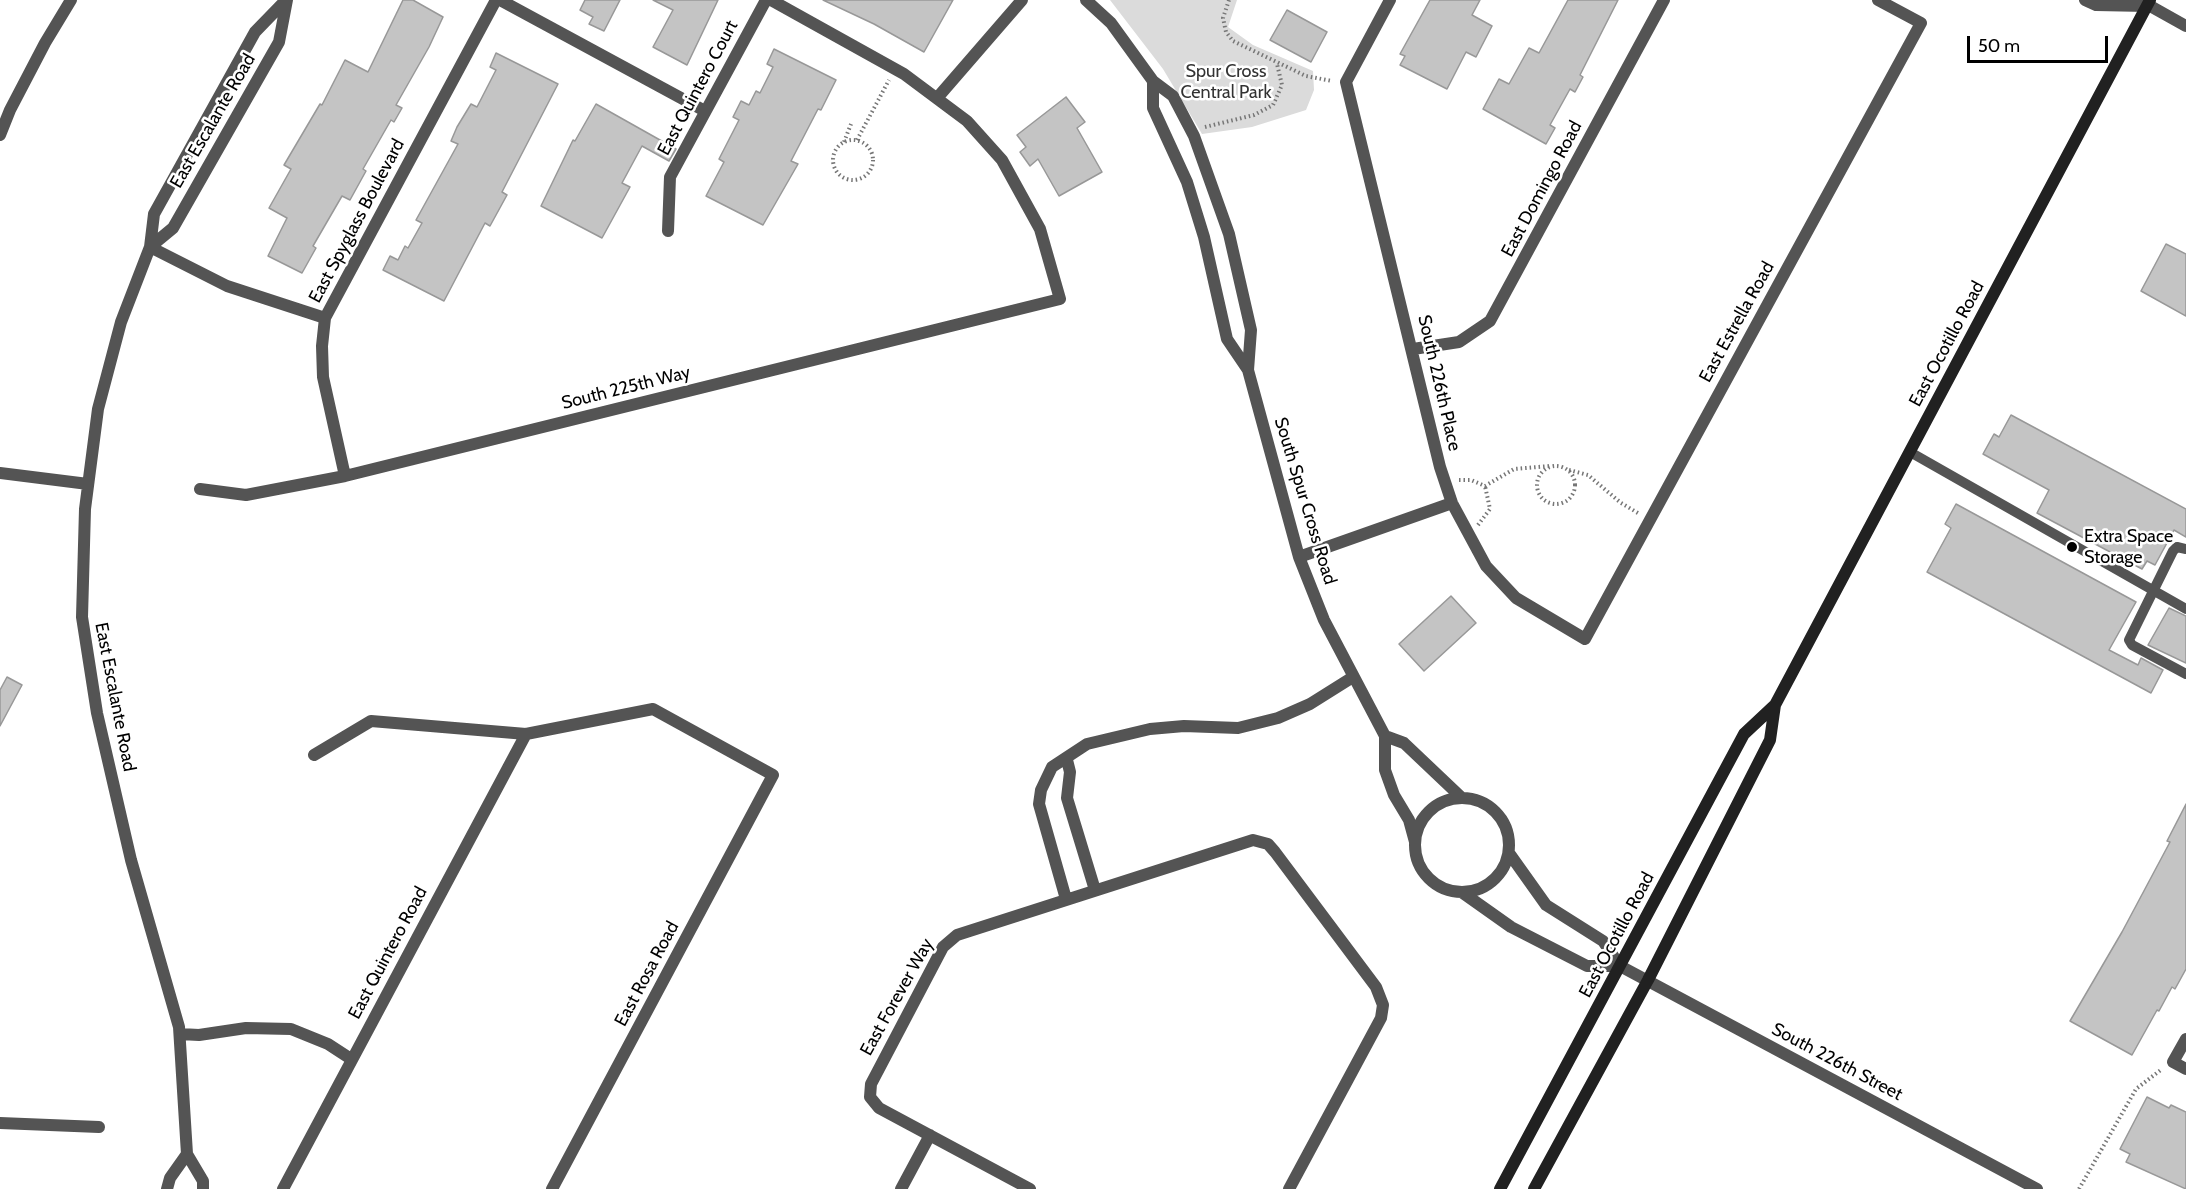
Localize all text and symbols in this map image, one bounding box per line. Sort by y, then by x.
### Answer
street label: East Quintero Court [653,17,743,159]
scale bar [1970,24,2111,62]
text: 50 m [1978,35,2020,57]
street label: East Escalante Road [166,50,260,192]
park label: Spur Cross Central Park [1181,61,1271,104]
street label: East Domingo Road [1497,117,1587,261]
street label: East Spyglass Boulevard [305,135,409,307]
street label: East Estrella Road [1695,258,1779,386]
street label: East Ocotillo Road [1905,278,1989,410]
street label: South 226th Place [1413,313,1465,453]
street label: South 225th Way [559,362,693,414]
street label: South Spur Cross Road [1269,415,1341,587]
place label: Extra Space Storage [2084,526,2173,568]
marker: Extra Space Storage [2065,540,2079,554]
street label: East Escalante Road [90,621,140,773]
street label: East Ocotillo Road [1575,869,1659,1001]
street label: East Quintero Road [344,883,432,1023]
street label: East Rosa Road [610,918,684,1030]
street label: East Forever Way [856,935,938,1059]
street label: South 226th Street [1768,1018,1906,1106]

